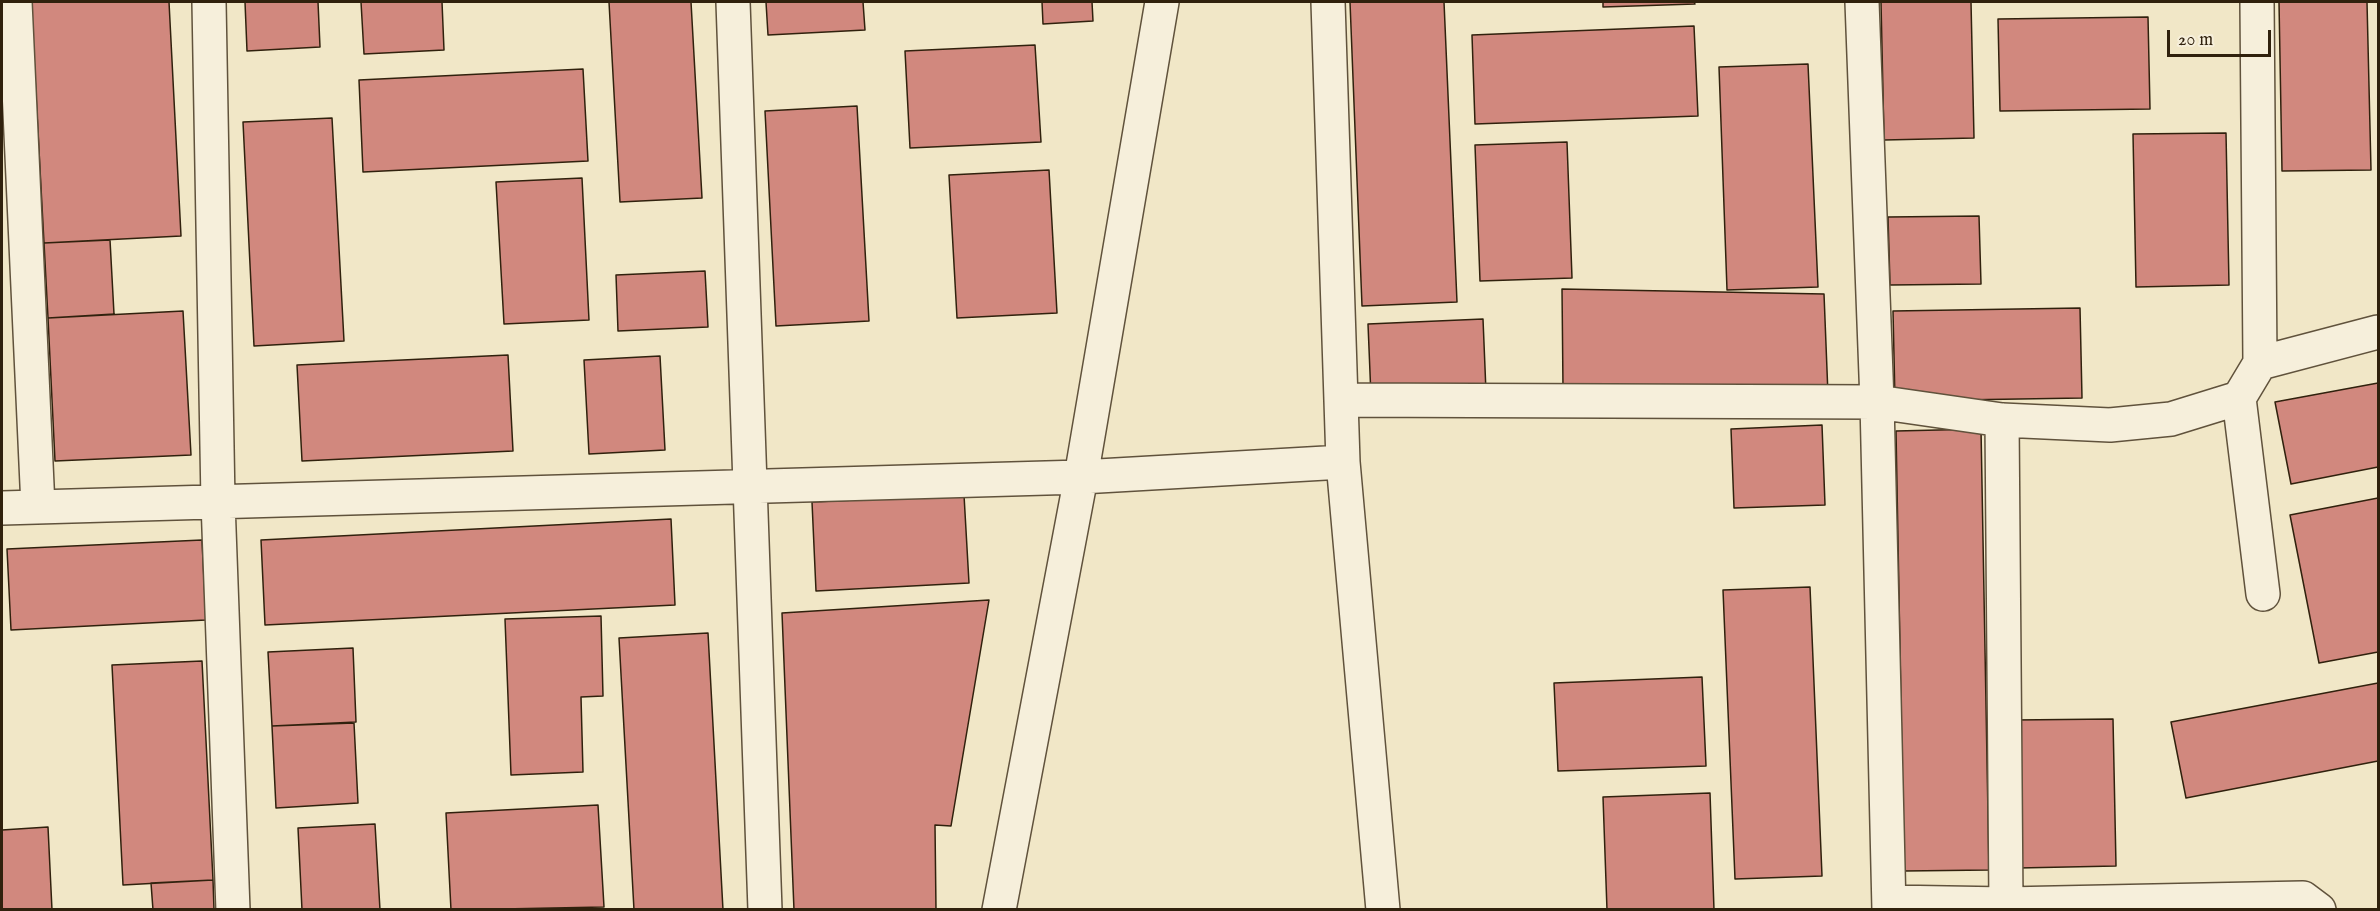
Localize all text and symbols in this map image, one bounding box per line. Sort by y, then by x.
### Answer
scale bar [2170,18,2274,56]
text: 20 m [2178,29,2213,52]

